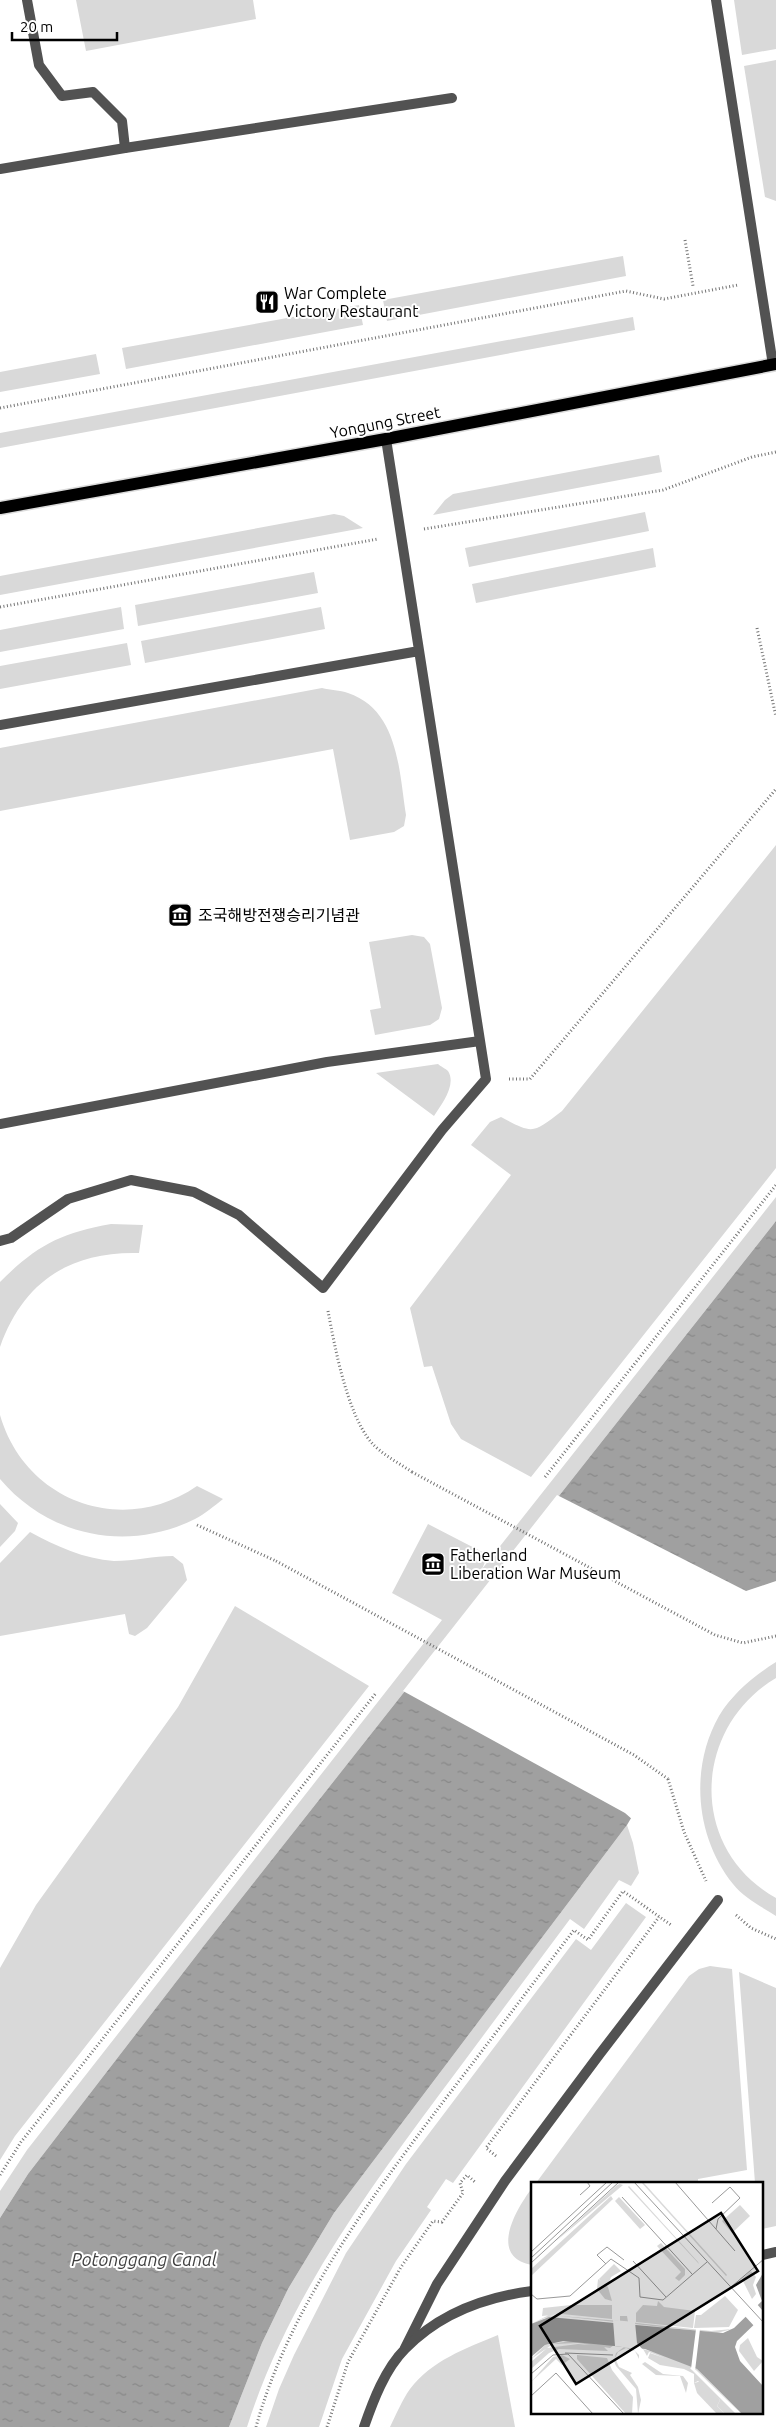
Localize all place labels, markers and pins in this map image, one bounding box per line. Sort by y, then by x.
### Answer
place label: War Complete Victory Restaurant [284,284,419,320]
restaurant icon: War Complete Victory Restaurant [254,289,280,315]
museum icon: 조국해방전쟁승리기념관 [167,902,193,928]
place label: 조국해방전쟁승리기념관 [198,906,360,924]
place label: Fatherland Liberation War Museum [450,1546,621,1582]
museum icon: Fatherland Liberation War Museum [420,1551,446,1577]

